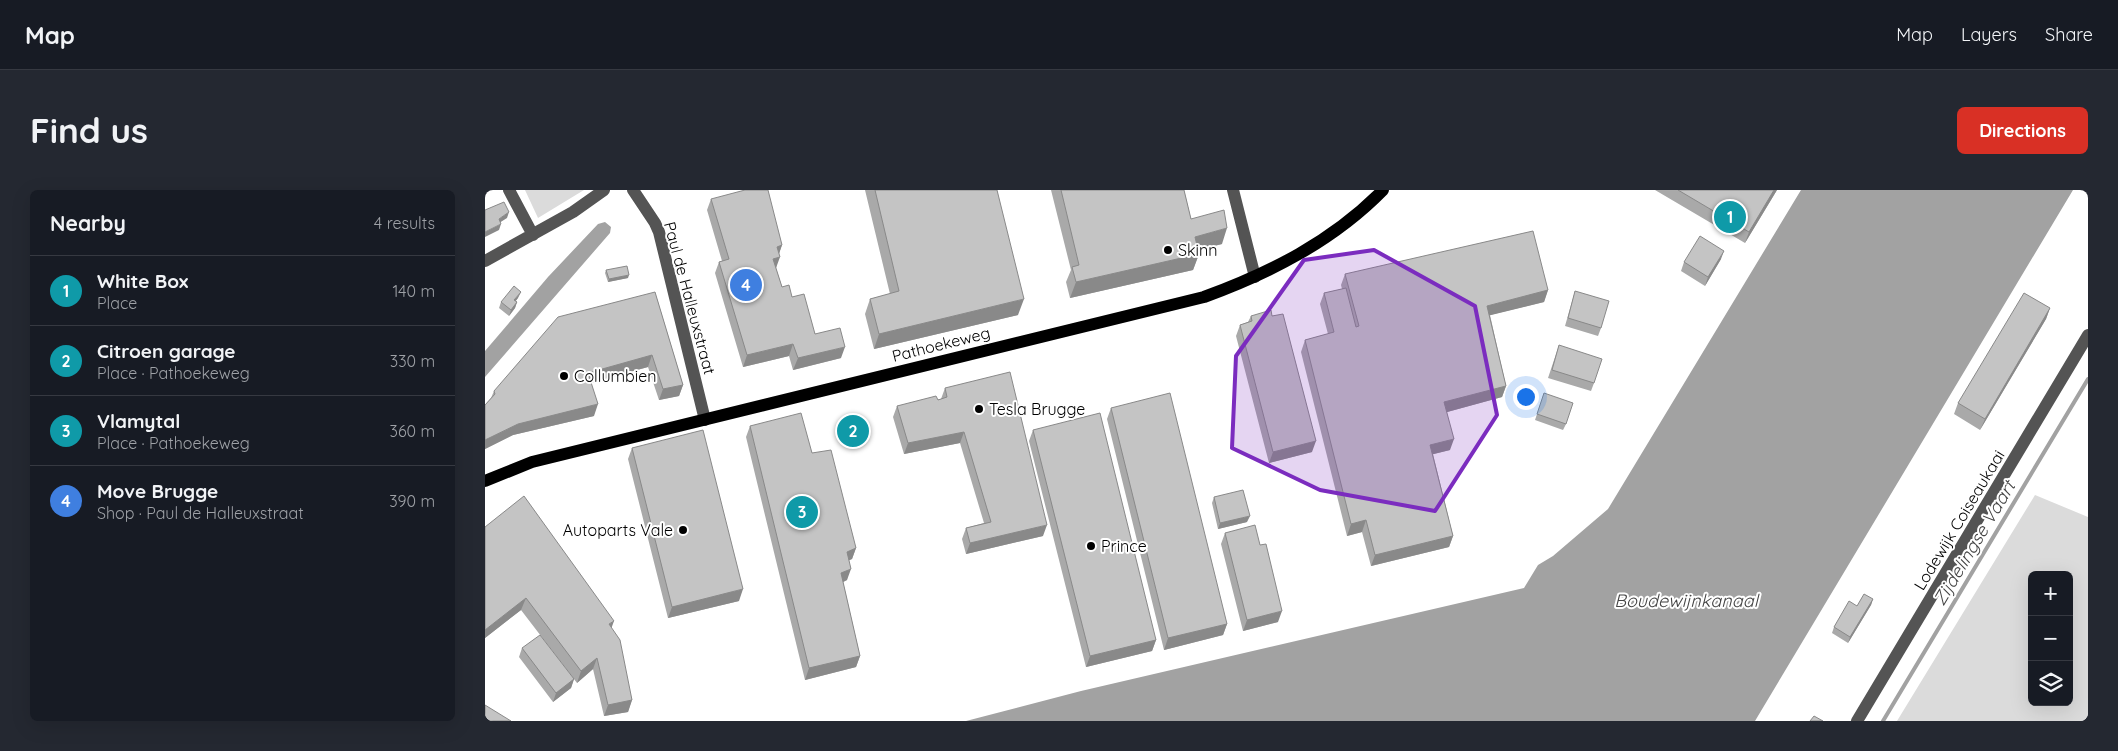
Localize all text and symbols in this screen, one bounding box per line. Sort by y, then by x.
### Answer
text: Map [25,20,75,50]
text: Map [1896,23,1933,46]
text: Layers [1961,23,2017,46]
text: Share [2045,23,2093,46]
button: Directions [1957,107,2088,154]
text: Find us [30,108,148,152]
pin: 1 [1714,198,1746,236]
text: Nearby [50,210,126,236]
text: 4 results [374,213,435,233]
street label: Paul de Halleuxstraat [660,219,720,377]
place label: Skinn [1178,240,1217,260]
marker: Skinn [1162,244,1174,256]
pin: 4 [730,266,762,304]
text: White Box [97,269,188,293]
text: 1 [63,281,69,301]
text: 140 m [392,281,435,301]
text: Place [97,293,137,313]
street label: Pathoekeweg [890,322,992,366]
text: Citroen garage [97,339,236,363]
text: 2 [61,351,71,371]
text: 330 m [390,351,435,371]
text: Place · Pathoekeweg [97,363,250,383]
place label: Collumbien [574,366,657,386]
marker: Collumbien [558,370,570,382]
your location [1513,384,1539,410]
place label: Tesla Brugge [989,399,1085,419]
marker: Tesla Brugge [973,403,985,415]
text: Vlamytal [97,409,180,433]
pin: 2 [837,412,869,450]
text: 3 [62,421,70,441]
text: 360 m [390,421,435,441]
text: Place · Pathoekeweg [97,433,250,453]
street label: Lodewijk Coiseaukaai [1909,446,2009,594]
water label: Zijdelingse Vaart [1928,475,2021,609]
text: Move Brugge [97,479,218,503]
text: 4 [61,491,71,511]
text: 390 m [389,491,435,511]
pin: 3 [786,493,818,531]
text: Shop · Paul de Halleuxstraat [97,503,304,523]
place label: Autoparts Vale [563,520,673,540]
marker: Autoparts Vale [677,524,689,536]
place label: Prince [1101,536,1147,556]
marker: Prince [1085,540,1097,552]
map controls [2028,571,2073,706]
button: + [2028,571,2073,616]
water label: Boudewijnkanaal [1614,589,1760,612]
button: − [2028,616,2073,661]
button: layers [2028,661,2073,706]

